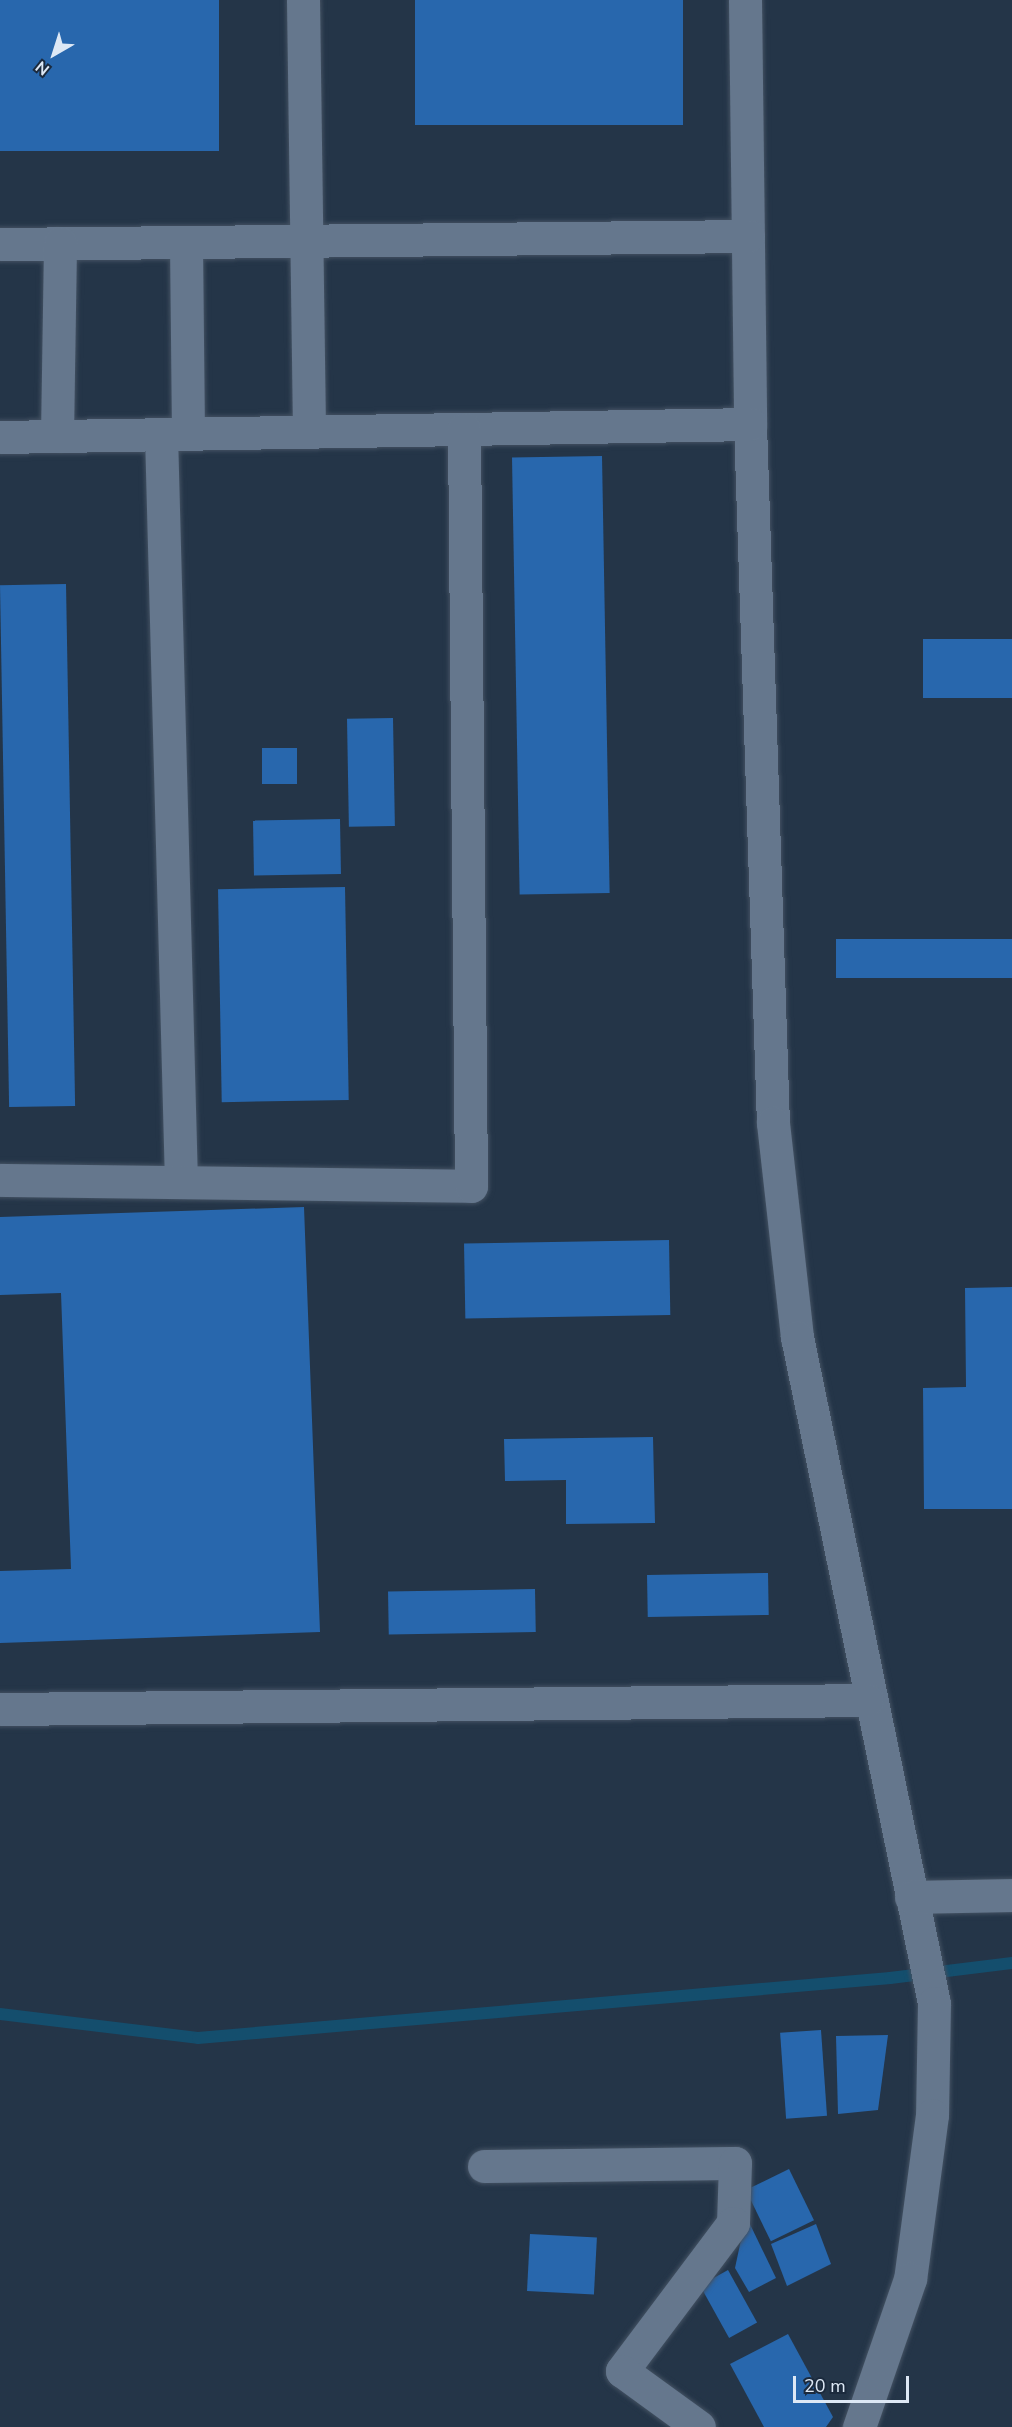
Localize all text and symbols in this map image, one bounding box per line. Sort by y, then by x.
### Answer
north arrow [24,24,84,84]
text: N [31,56,54,80]
scale bar [796,2364,912,2402]
text: 20 m [804,2374,846,2398]

